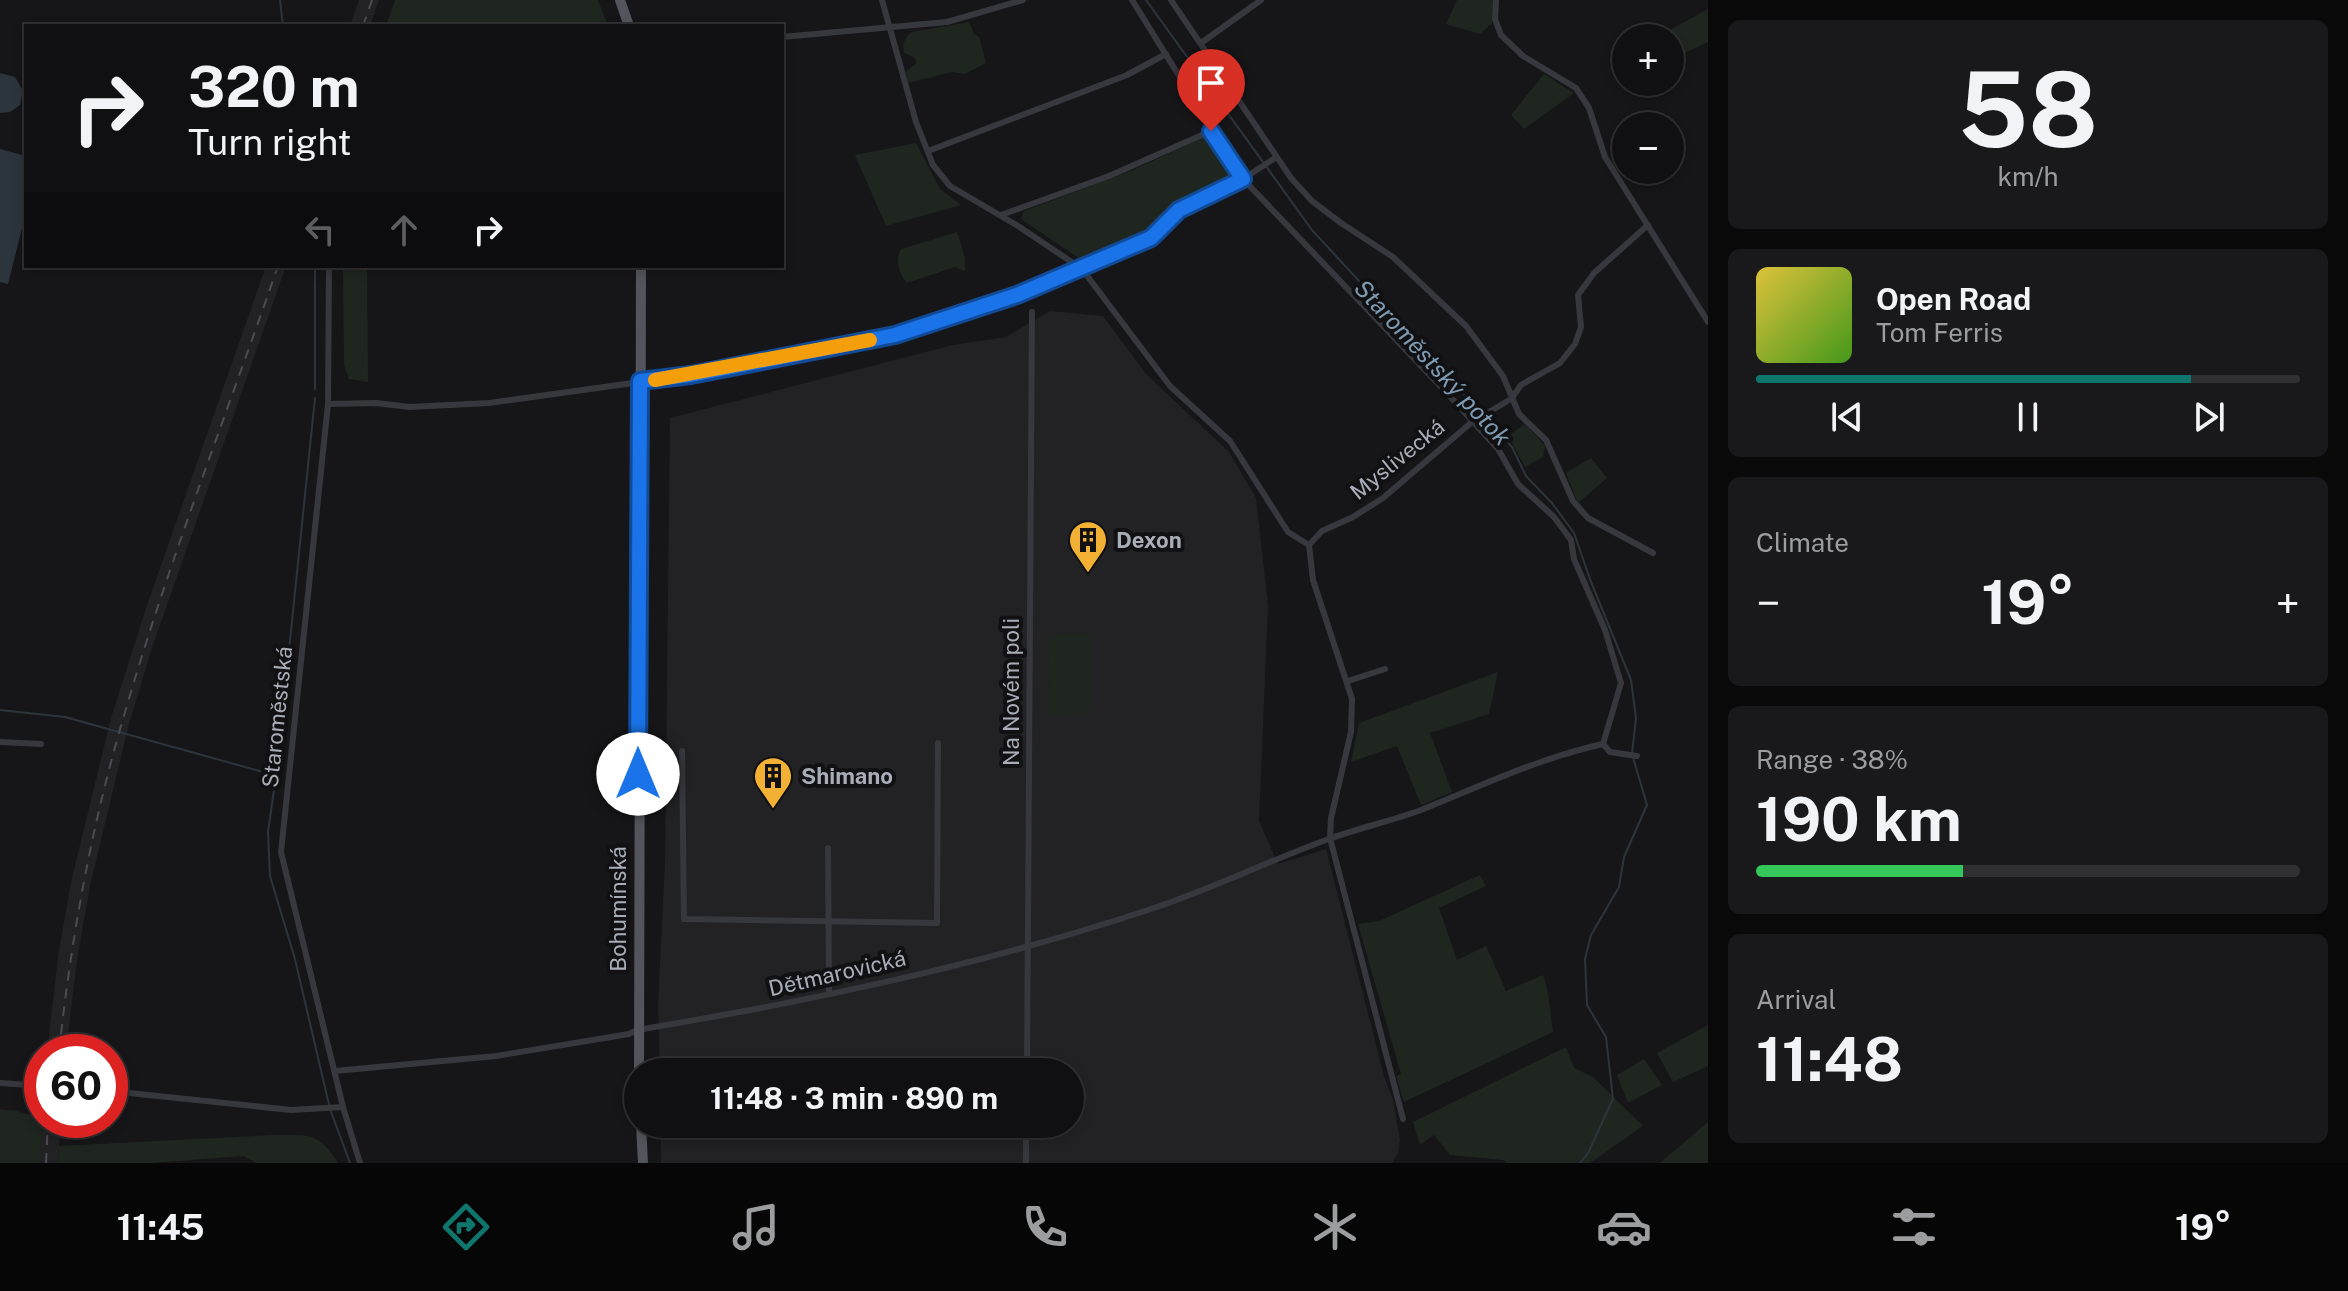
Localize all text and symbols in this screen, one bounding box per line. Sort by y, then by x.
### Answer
map controls [1612,24,1684,184]
button: + [1612,24,1684,96]
text: 58 [1958,48,2098,170]
pin [1177,49,1245,131]
text: 320 m [188,54,360,120]
icon: right [56,56,160,160]
icon: arrive [1189,61,1233,105]
button: − [1612,112,1684,184]
text: Turn right [188,121,351,163]
text: km/h [1997,161,2059,192]
icon: left [298,208,342,252]
icon: ahead [382,208,426,252]
icon: right [466,208,510,252]
water label: Staroměstský potok [1349,273,1517,451]
text: Open Road [1876,281,2031,317]
text: Tom Ferris [1876,317,2003,348]
icon: previous [1825,395,1869,439]
icon: pause [2006,395,2050,439]
icon: next [2187,395,2231,439]
street label: Myslivecká [1345,413,1449,505]
building icon: Dexon [1067,519,1109,574]
place label: Dexon [1116,527,1182,553]
text: Climate [1756,527,1849,558]
text: 19° [1981,567,2075,638]
text: − [1756,577,1780,629]
text: + [2276,577,2300,629]
street label: Na Novém poli [998,618,1024,766]
street label: Staroměstská [257,645,297,789]
position arrow [596,732,680,816]
text: Range · 38% [1756,744,1908,775]
building icon: Shimano [752,755,794,810]
place label: Shimano [801,763,893,789]
text: 190 km [1756,784,1962,855]
street label: Bohumínská [605,846,631,972]
street label: Dětmarovická [766,945,908,1001]
text: Arrival [1756,984,1836,1015]
text: 11:48 [1756,1024,1903,1095]
speed limit sign: 60 [24,1034,128,1138]
text: 11:48 · 3 min · 890 m [710,1080,998,1116]
icon: directions [438,1199,494,1255]
icon: music [728,1199,784,1255]
icon: phone [1017,1199,1073,1255]
icon: climate [1307,1199,1363,1255]
icon: car [1596,1199,1652,1255]
icon: filters [1886,1199,1942,1255]
text: 11:45 [117,1206,205,1248]
text: 19° [2175,1206,2231,1248]

